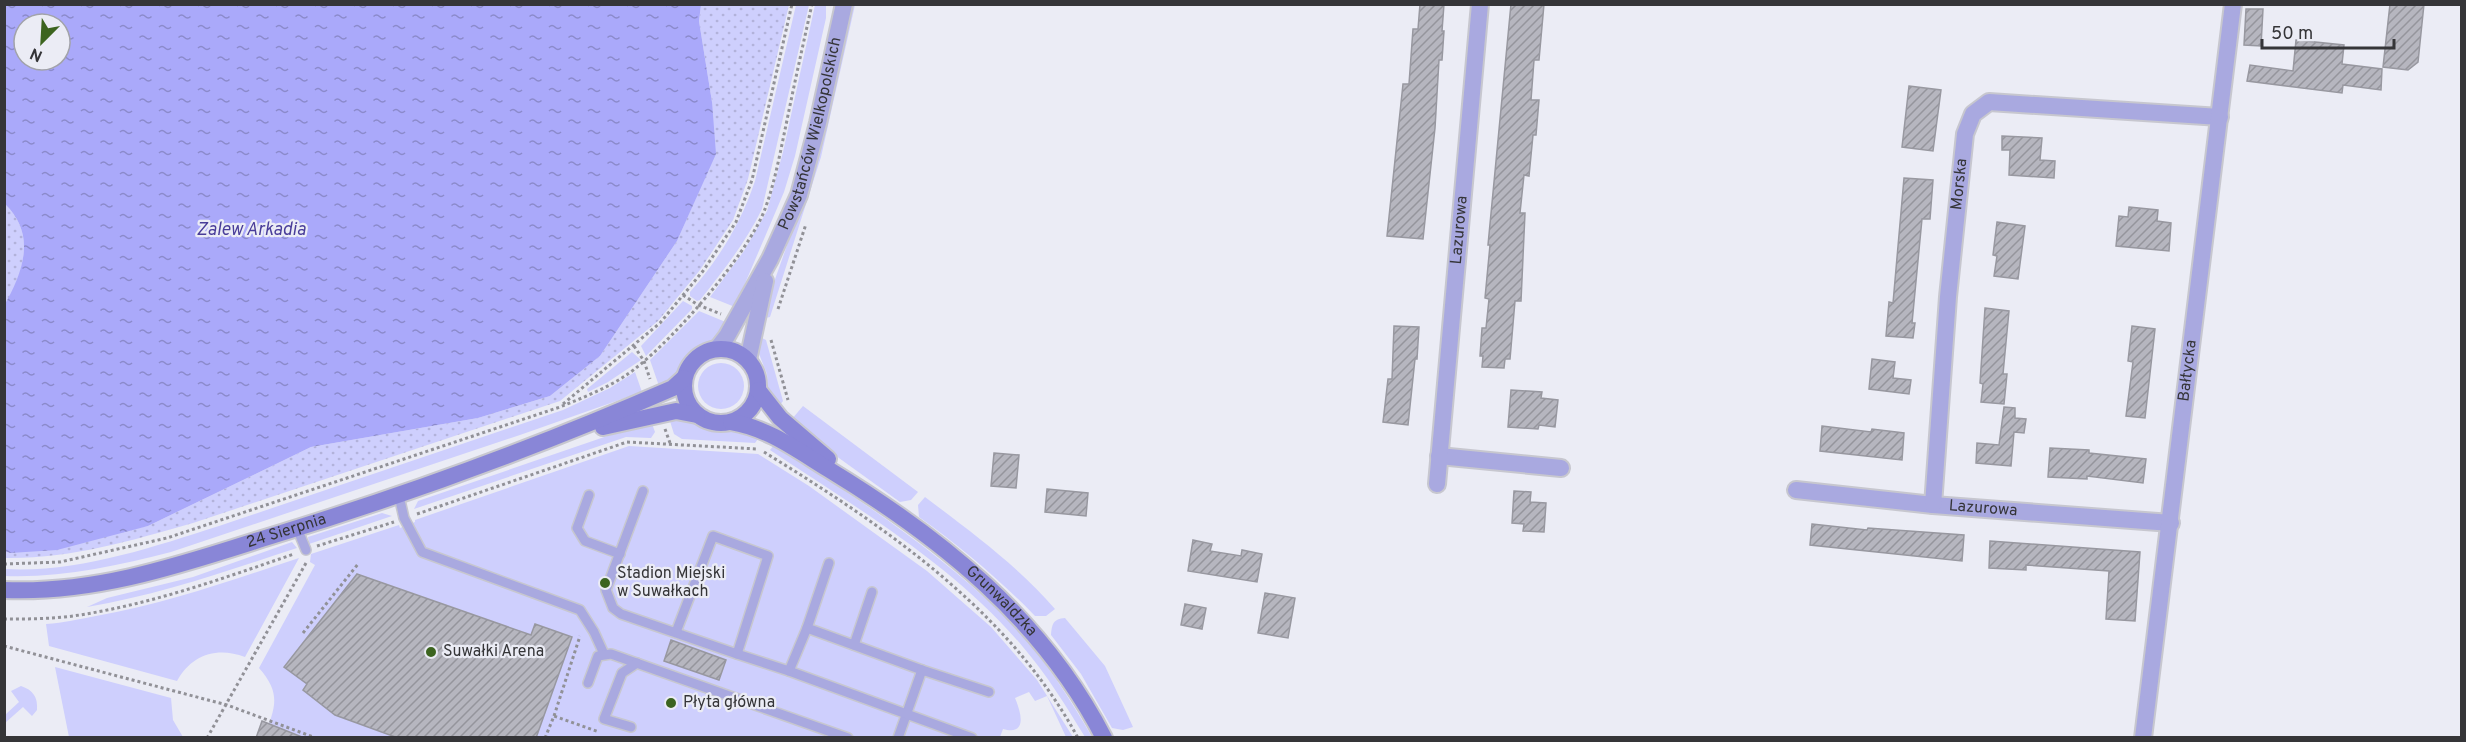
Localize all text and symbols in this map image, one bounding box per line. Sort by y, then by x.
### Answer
north arrow [12,12,72,72]
scale bar [2262,12,2394,50]
text: 50 m [2271,23,2313,46]
street label: Powstańców Wielkopolskich [774,35,846,234]
text: N [27,42,46,65]
street label: Morska [1947,157,1972,211]
street label: Lazurowa [1447,195,1473,265]
water label: Zalew Arkadia [196,219,307,242]
street label: Bałtycka [2174,339,2202,403]
street label: Lazurowa [1948,496,2018,521]
street label: 24 Sierpnia [244,510,329,553]
street label: Grunwaldzka [961,561,1041,641]
place label: Stadion Miejski w Suwałkach [617,564,725,602]
marker: Stadion Miejski w Suwałkach [598,576,612,590]
place label: Suwałki Arena [443,642,544,662]
marker: Suwałki Arena [424,645,438,659]
place label: Płyta główna [683,693,775,713]
marker: Płyta główna [664,696,678,710]

